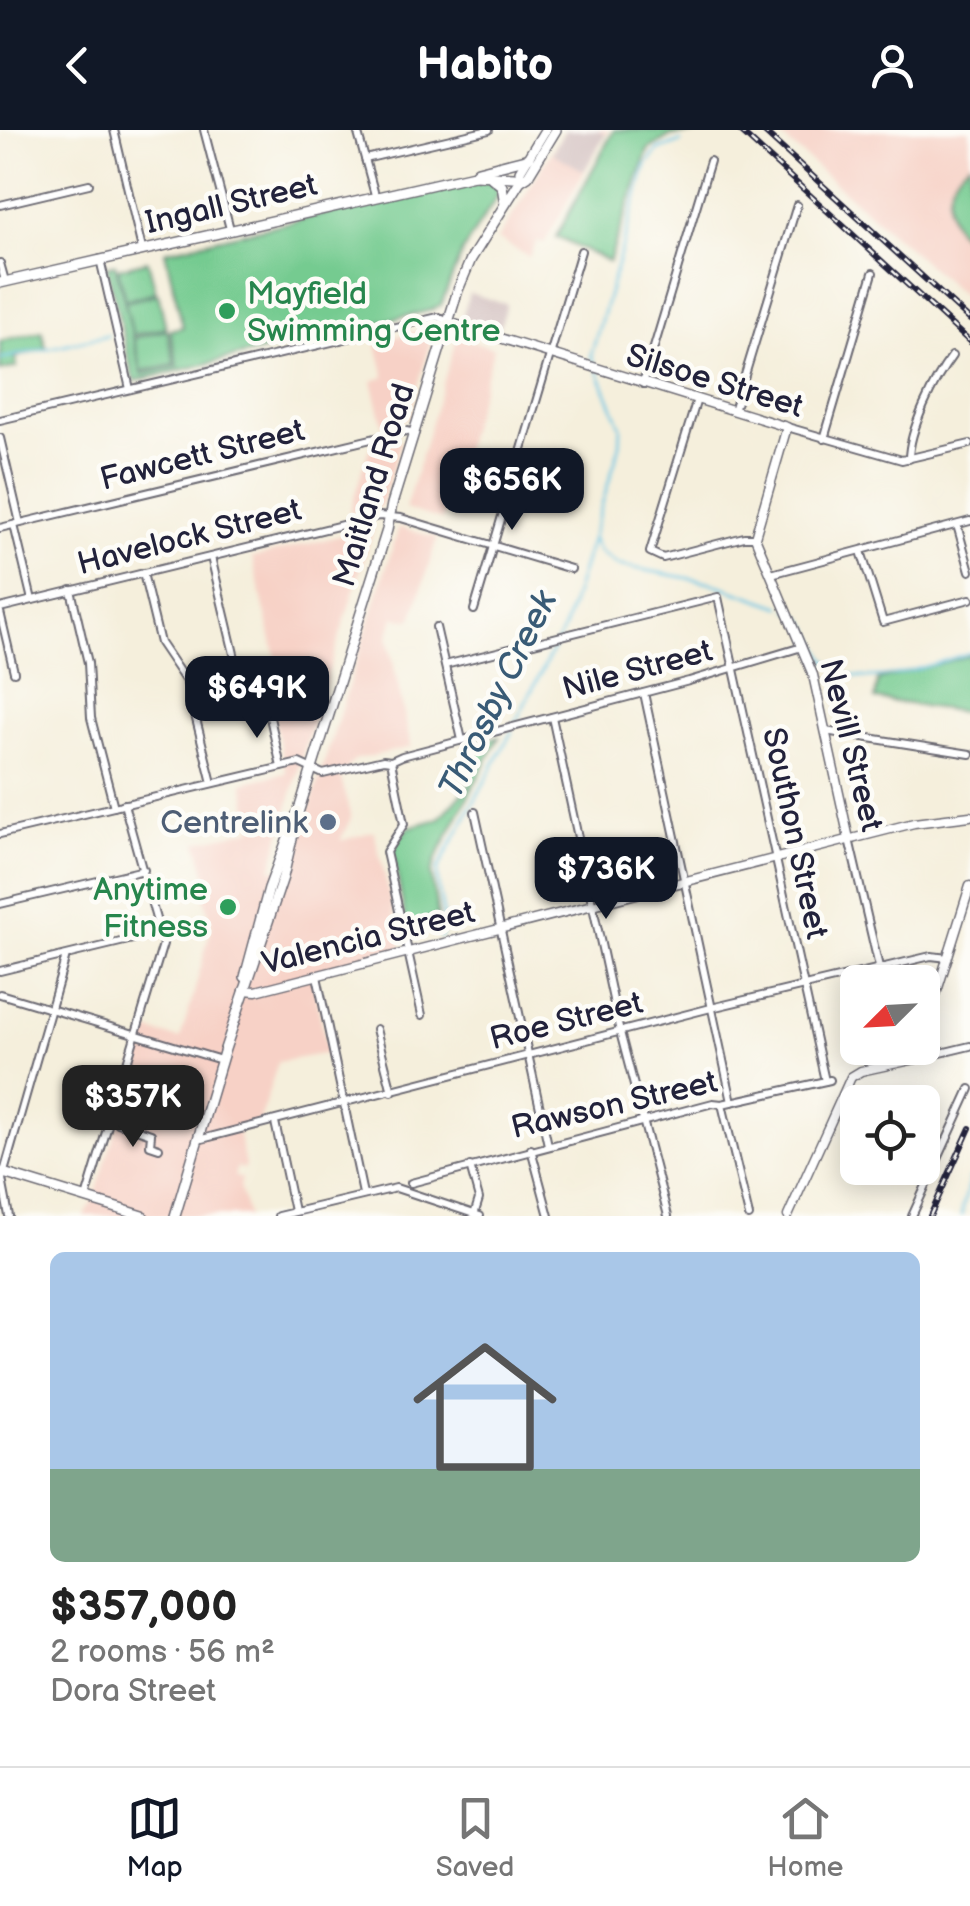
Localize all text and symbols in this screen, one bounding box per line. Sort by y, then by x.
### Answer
icon: back [50,38,105,93]
text: Habito [417,38,553,93]
icon: person [865,38,920,93]
street label: Ingall Street [142,166,321,243]
place label: Mayfield Swimming Centre [247,275,500,351]
marker: Mayfield Swimming Centre [216,300,238,322]
street label: Silsoe Street [621,336,808,427]
street label: Maitland Road [325,379,424,592]
street label: Fawcett Street [96,411,309,500]
pin: $656K [442,448,582,533]
text: $656K [462,461,562,500]
street label: Havelock Street [73,491,305,584]
water label: Throsby Creek [430,583,567,805]
street label: Nile Street [558,632,717,709]
street label: Nevill Street [810,655,891,836]
pin: $649K [187,656,327,741]
text: $649K [207,669,307,708]
street label: Southon Street [753,724,836,943]
place label: Centrelink [160,804,308,843]
marker: Centrelink [317,811,339,833]
pin: $736K [536,837,676,922]
text: $736K [557,850,655,889]
place label: Anytime Fitness [93,871,208,947]
street label: Valencia Street [258,893,479,984]
marker: Anytime Fitness [217,896,239,918]
north arrow [840,965,940,1065]
map controls [840,965,940,1185]
street label: Roe Street [486,984,647,1059]
street label: Rawson Street [508,1063,721,1148]
pin: $357K [63,1065,203,1150]
text: $357K [84,1078,182,1117]
button: locate [840,1085,940,1185]
icon: home [395,1317,575,1497]
text: $357,000 [50,1582,237,1633]
text: 2 rooms · 56 m² [50,1633,275,1672]
text: Dora Street [50,1672,216,1711]
tab: Map [127,1791,183,1884]
tab: Saved [436,1791,514,1884]
tab: Home [767,1791,843,1884]

